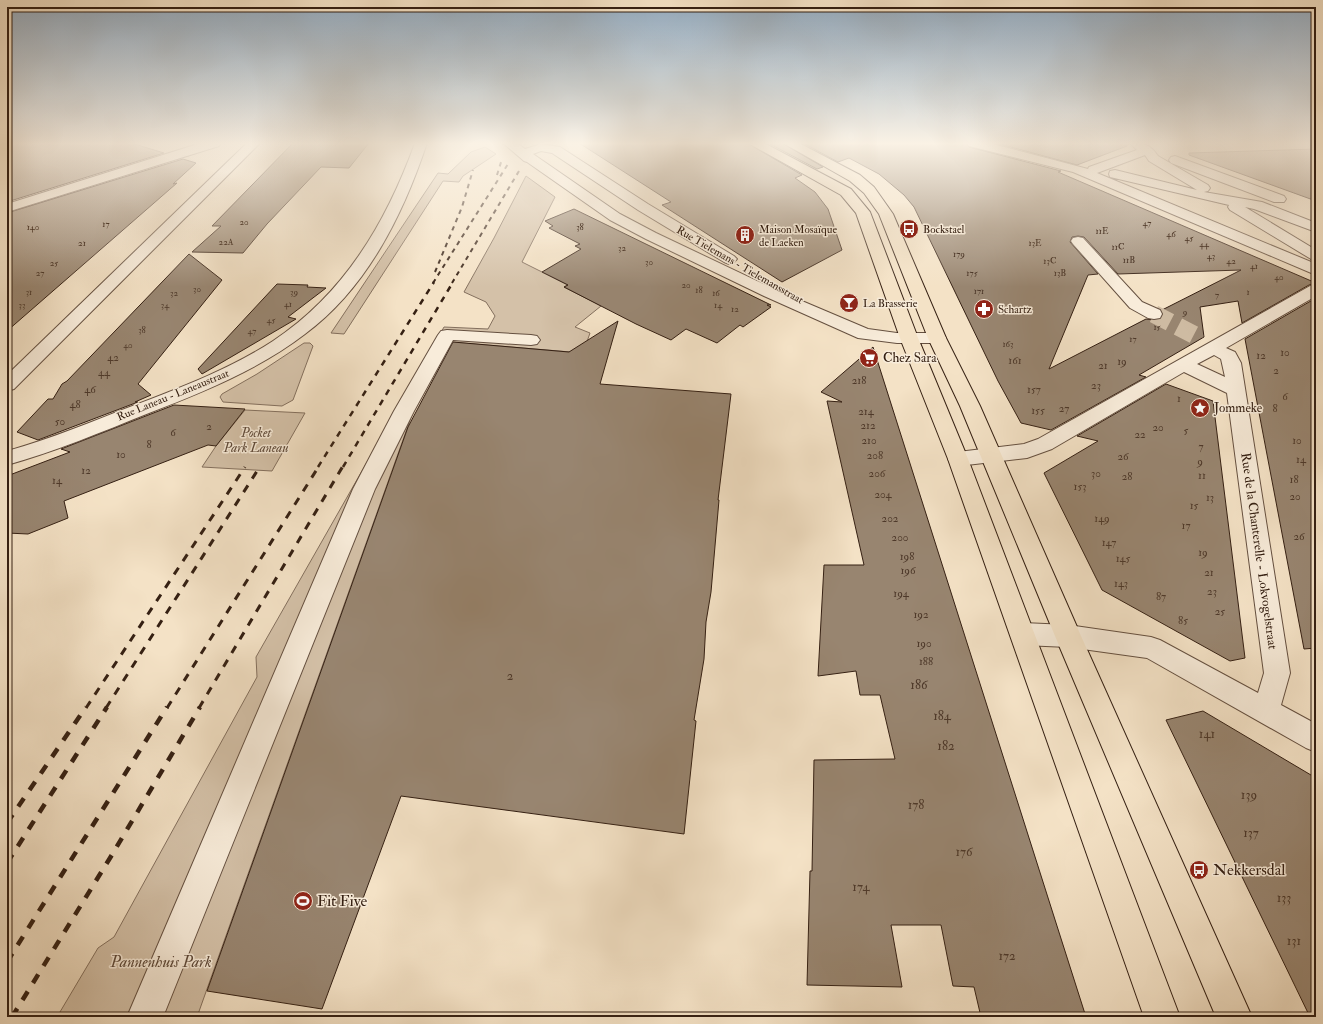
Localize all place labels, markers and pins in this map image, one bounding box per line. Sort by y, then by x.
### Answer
bus stop icon: Bockstael [898,218,920,240]
place label: Maison Mosaïque de Laeken [759,223,837,249]
place label: Bockstael [923,223,965,236]
building icon: Maison Mosaïque de Laeken [734,224,756,246]
bar icon: La Brasserie [838,292,860,314]
place label: La Brasserie [863,297,918,310]
pharmacy icon: Schartz [973,298,995,320]
place label: Schartz [998,303,1033,316]
supermarket icon: Chez Sara [858,347,880,369]
place label: Chez Sara [883,350,937,366]
place icon: Jommeke [1189,397,1211,419]
place label: Jommeke [1213,400,1263,416]
bus stop icon: Nekkersdal [1188,859,1210,881]
place label: Nekkersdal [1213,860,1285,880]
sports icon: Fit Five [292,890,314,912]
place label: Fit Five [317,891,367,911]

